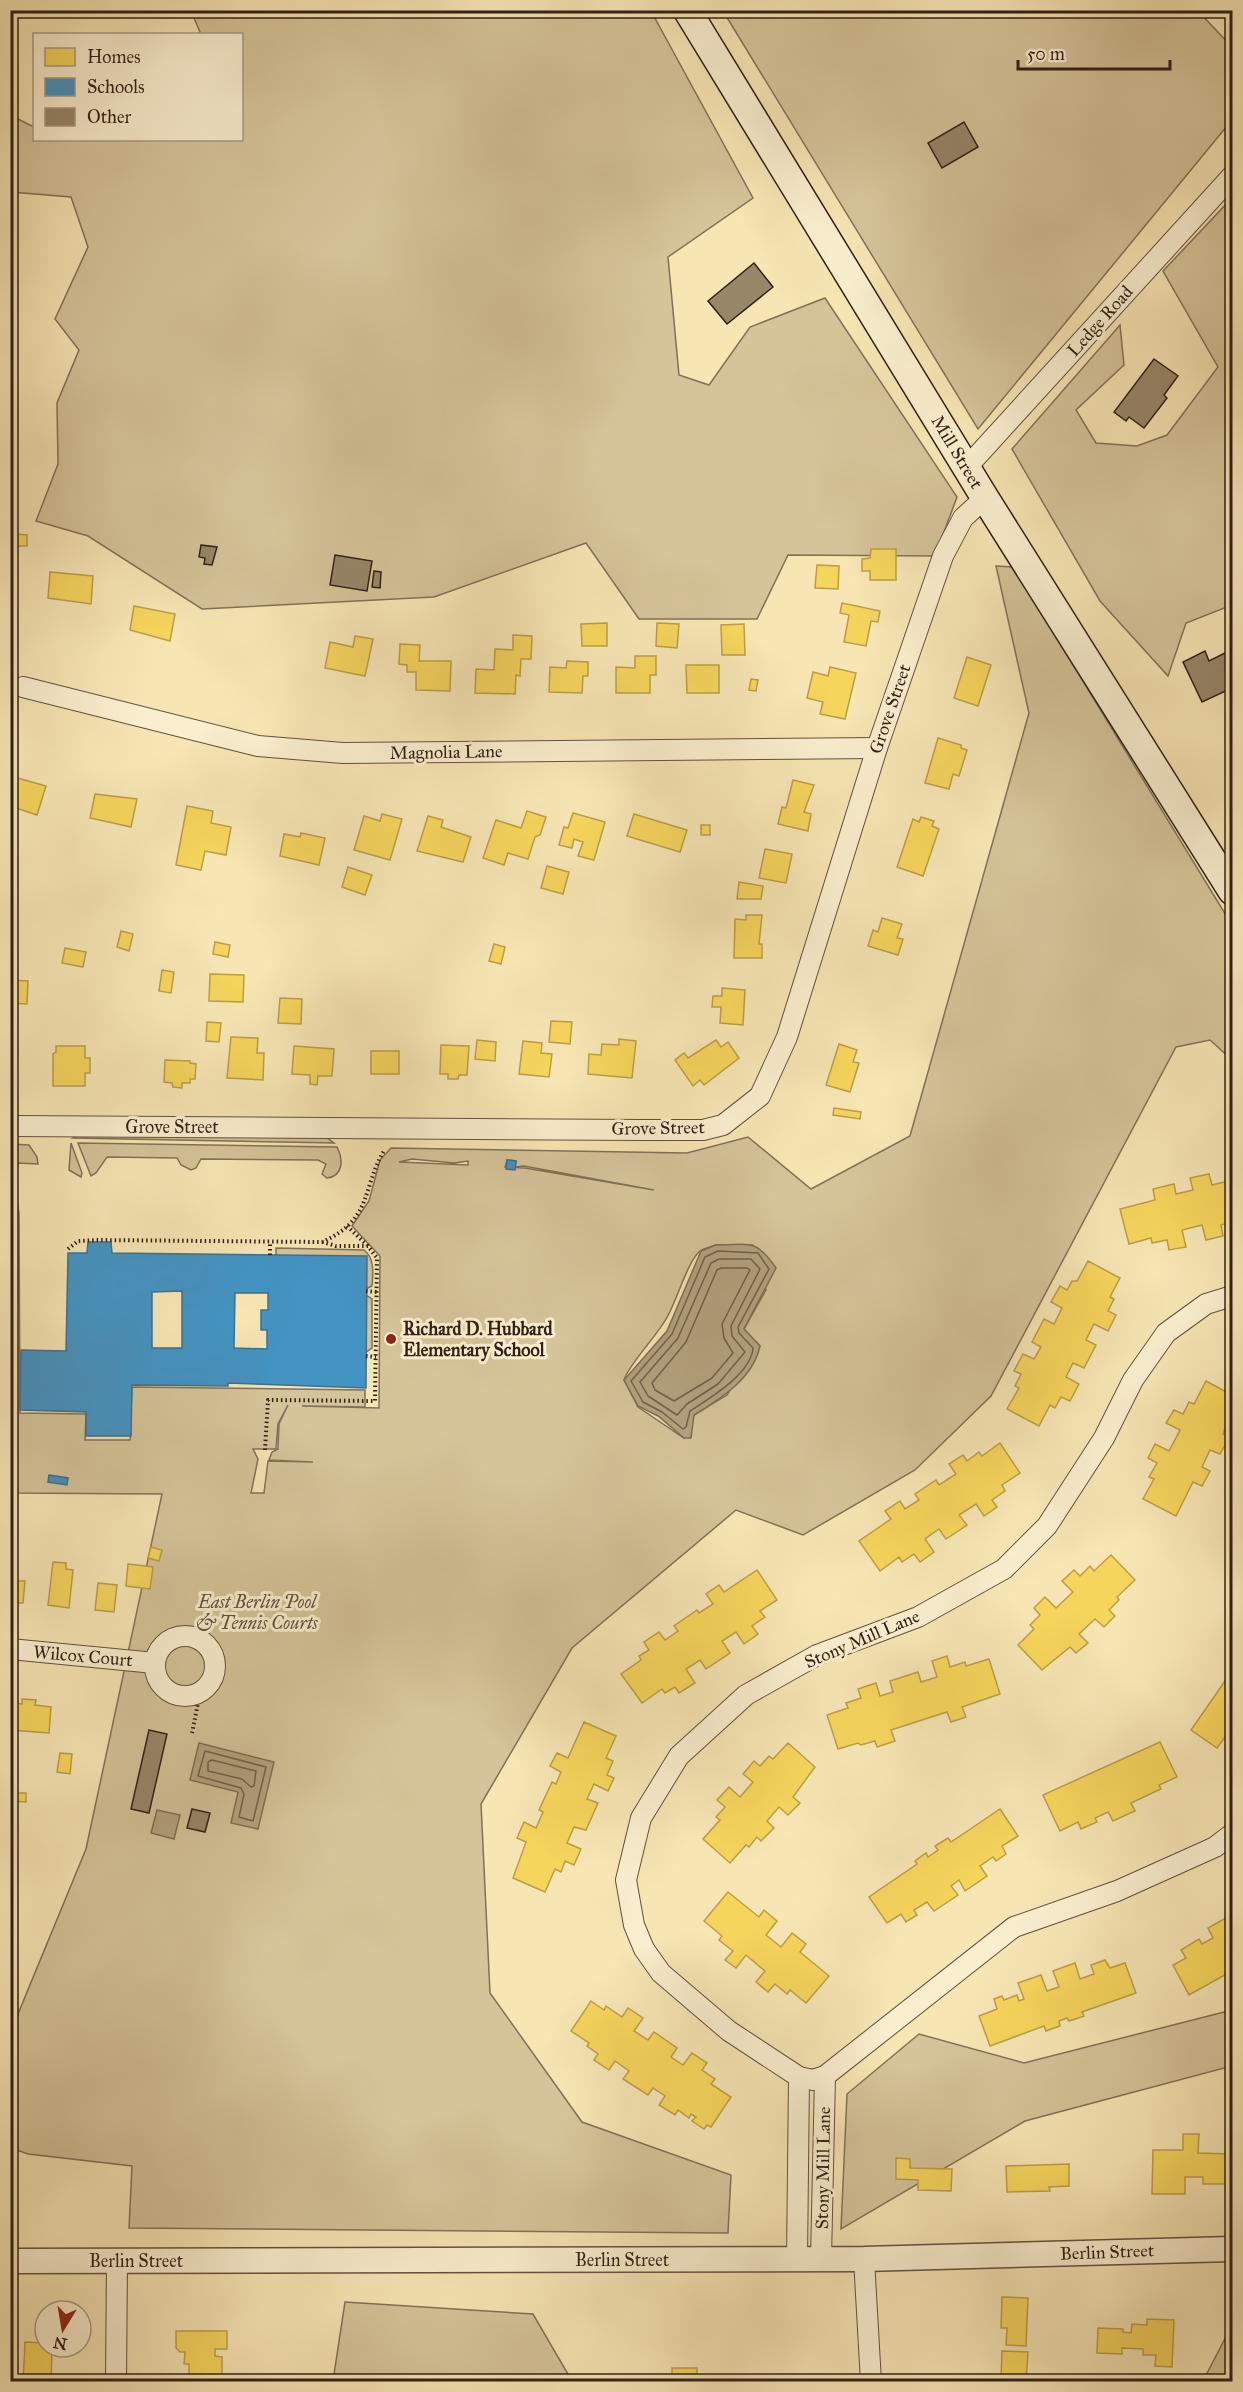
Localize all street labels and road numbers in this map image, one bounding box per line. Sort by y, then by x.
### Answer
street label: Ledge Road [1062,281,1138,362]
street label: Mill Street [926,411,988,493]
street label: Grove Street [864,661,916,757]
street label: Magnolia Lane [389,740,503,765]
street label: Grove Street [125,1116,219,1138]
street label: Grove Street [611,1116,706,1140]
street label: Stony Mill Lane [801,1605,923,1673]
street label: Wilcox Court [32,1641,134,1671]
street label: Stony Mill Lane [811,2106,835,2230]
street label: Berlin Street [1060,2239,1155,2265]
street label: Berlin Street [575,2249,670,2271]
street label: Berlin Street [89,2250,184,2272]

